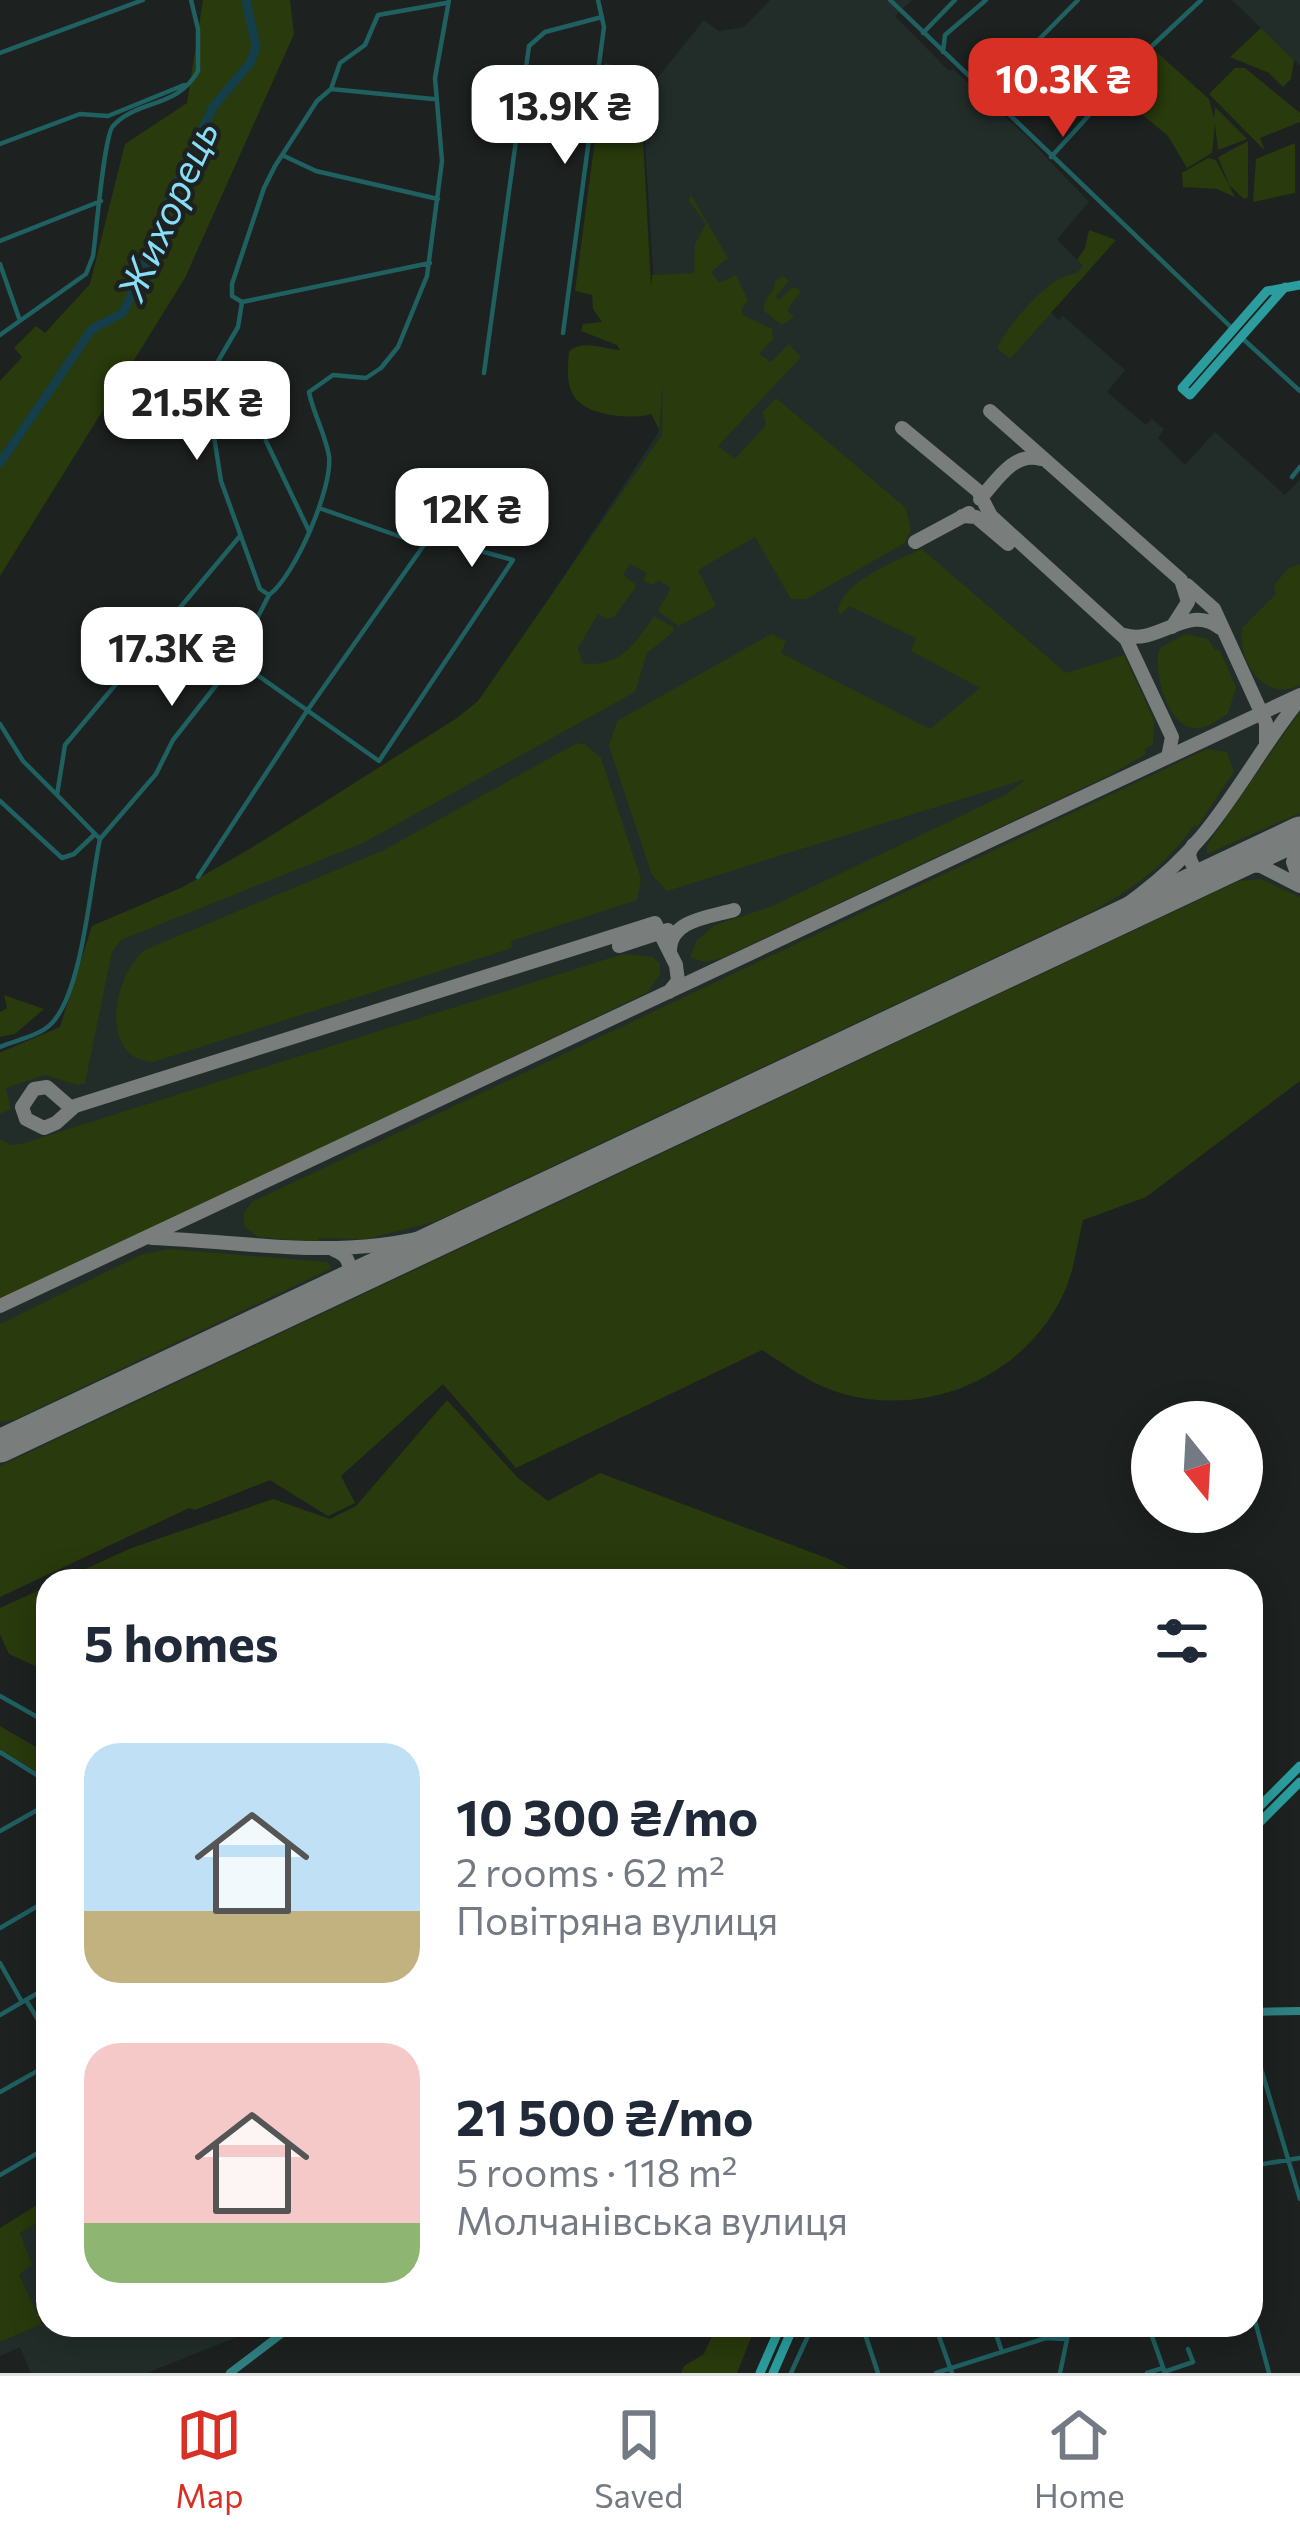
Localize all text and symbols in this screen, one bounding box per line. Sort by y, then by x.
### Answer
pin: 10.3K ₴ [952,38,1174,140]
text: 10.3K ₴ [995,53,1131,101]
pin: 13.9K ₴ [454,65,676,167]
text: 13.9K ₴ [499,80,631,128]
water label: Жихорець [105,113,227,308]
pin: 21.5K ₴ [86,361,308,463]
text: 21.5K ₴ [131,376,263,424]
pin: 12K ₴ [388,468,556,570]
text: 12K ₴ [422,483,522,531]
pin: 17.3K ₴ [61,607,283,709]
text: 17.3K ₴ [108,622,236,670]
north arrow [1131,1401,1263,1533]
map controls [1131,1401,1263,1533]
icon: filters [1149,1608,1215,1674]
text: 5 homes [84,1610,279,1673]
text: 10 300 ₴/mo [456,1784,758,1847]
icon: home [180,1791,324,1935]
text: 2 rooms · 62 m² [456,1847,725,1895]
text: Повітряна вулиця [456,1895,778,1943]
text: 21 500 ₴/mo [456,2084,754,2147]
icon: home [180,2091,324,2235]
text: 5 rooms · 118 m² [456,2147,738,2195]
text: Молчанівська вулиця [456,2195,848,2243]
tab: Map [175,2402,243,2515]
tab: Saved [594,2402,683,2515]
tab: Home [1034,2402,1125,2515]

